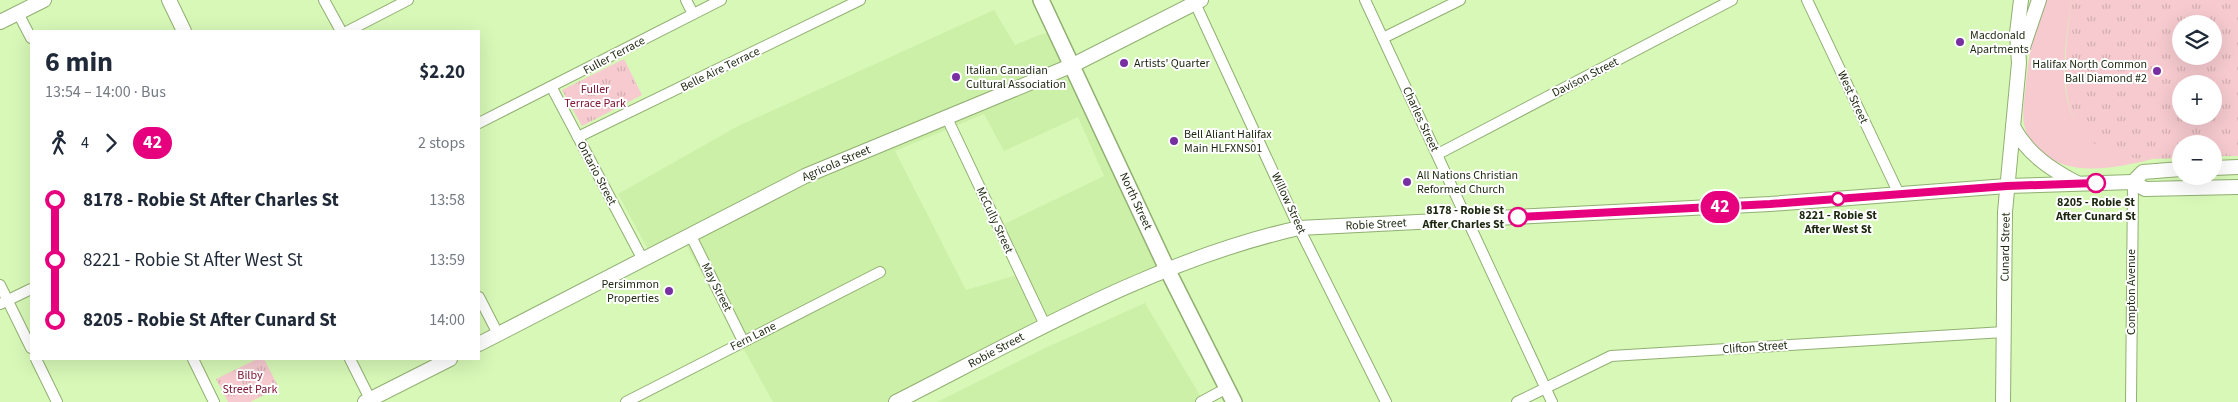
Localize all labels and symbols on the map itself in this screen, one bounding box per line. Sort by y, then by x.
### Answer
place label: Macdonald Apartments [1970,27,2029,58]
street label: Fuller Terrace [580,32,648,79]
marker: Macdonald Apartments [1954,36,1966,48]
street label: Belle Aire Terrace [678,43,763,96]
street label: Davison Street [1549,53,1621,101]
place label: Artists' Quarter [1134,55,1210,72]
place label: Halifax North Common Ball Diamond #2 [2032,56,2147,87]
marker: Artists' Quarter [1118,57,1130,69]
place label: Italian Canadian Cultural Association [966,62,1066,93]
marker: Halifax North Common Ball Diamond #2 [2151,65,2163,77]
street label: West Street [1833,68,1872,126]
marker: Italian Canadian Cultural Association [950,71,962,83]
park label: Fuller Terrace Park [564,81,626,112]
street label: Charles Street [1398,84,1443,155]
place label: Bell Aliant Halifax Main HLFXNS01 [1184,126,1272,157]
marker: Bell Aliant Halifax Main HLFXNS01 [1168,135,1180,147]
street label: Ontario Street [573,138,621,208]
street label: Agricola Street [799,141,873,186]
place label: All Nations Christian Reformed Church [1417,167,1518,198]
street label: North Street [1115,170,1156,233]
street label: Willow Street [1267,170,1310,237]
marker: 8205 - Robie St After Cunard St [2086,173,2106,193]
marker: All Nations Christian Reformed Church [1401,176,1413,188]
street label: McCully Street [972,184,1017,256]
line badge: 42 [1698,191,1742,223]
marker: 8221 - Robie St After West St [1831,192,1845,206]
place label: 8205 - Robie St After Cunard St [2055,194,2136,225]
place label: 8178 - Robie St After Charles St [1422,202,1504,233]
marker: 8178 - Robie St After Charles St [1508,207,1528,227]
place label: 8221 - Robie St After West St [1799,207,1877,238]
street label: Cunard Street [1996,212,2015,282]
street label: Robie Street [1345,214,1407,235]
street label: Compton Avenue [2123,249,2140,335]
street label: May Street [697,260,736,315]
place label: Persimmon Properties [601,276,659,307]
marker: Persimmon Properties [663,285,675,297]
street label: Fern Lane [727,318,779,355]
street label: Robie Street [965,329,1027,372]
street label: Clifton Street [1722,337,1788,358]
park label: Bilby Street Park [223,367,278,398]

